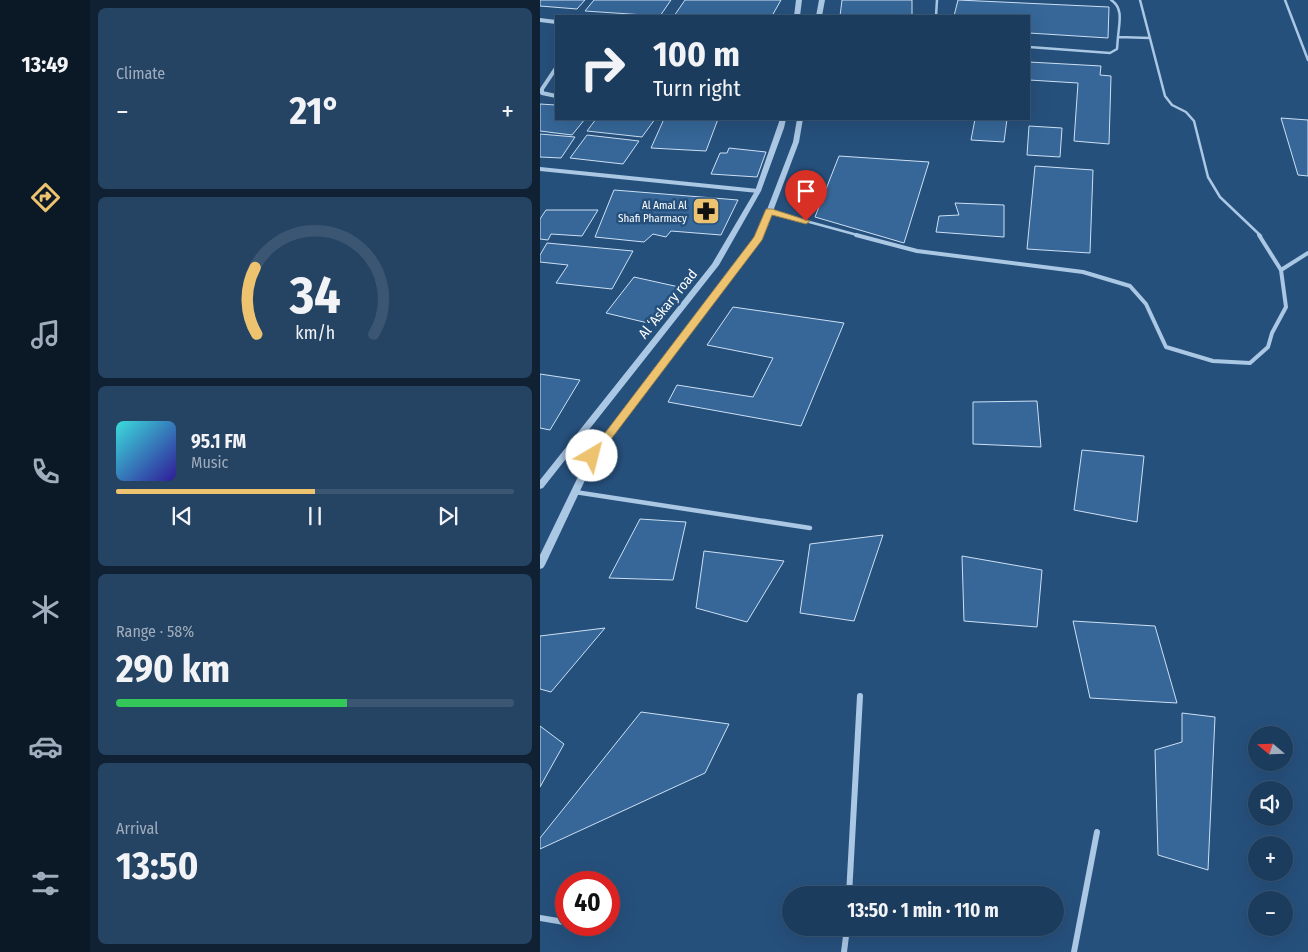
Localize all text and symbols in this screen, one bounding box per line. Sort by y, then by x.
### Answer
text: 100 m [653,33,740,75]
icon: right [570,35,635,100]
text: 13:49 [22,51,68,78]
text: Climate [116,64,165,83]
text: Turn right [653,75,741,102]
text: 21° [290,88,340,134]
text: − [116,95,129,128]
text: + [501,95,514,128]
pin [785,170,827,221]
icon: arrive [792,177,820,205]
icon: directions [28,180,63,215]
pharmacy icon: Al Amal Al Shafi Pharmacy [691,196,721,226]
place label: Al Amal Al Shafi Pharmacy [618,199,687,225]
text: 34 [288,264,341,327]
street label: Al ‘Askary road [635,266,701,342]
icon: music [28,317,63,352]
text: km/h [295,322,335,344]
position arrow [565,429,617,481]
text: 95.1 FM [191,430,246,453]
text: Music [191,453,228,472]
icon: phone [28,454,63,489]
icon: previous [168,502,196,530]
icon: pause [301,502,329,530]
icon: next [434,502,462,530]
icon: climate [28,592,63,627]
text: Range · 58% [116,622,194,641]
text: 290 km [116,646,230,692]
north arrow [1248,726,1292,771]
map controls [1248,726,1293,936]
icon: car [28,729,63,764]
button: sound [1248,781,1293,826]
text: Arrival [116,819,158,838]
button: + [1248,836,1293,881]
text: 13:50 [116,843,198,889]
icon: filters [28,866,63,901]
speed limit sign: 40 [555,871,620,936]
button: − [1248,891,1293,936]
text: 13:50 · 1 min · 110 m [847,899,999,922]

